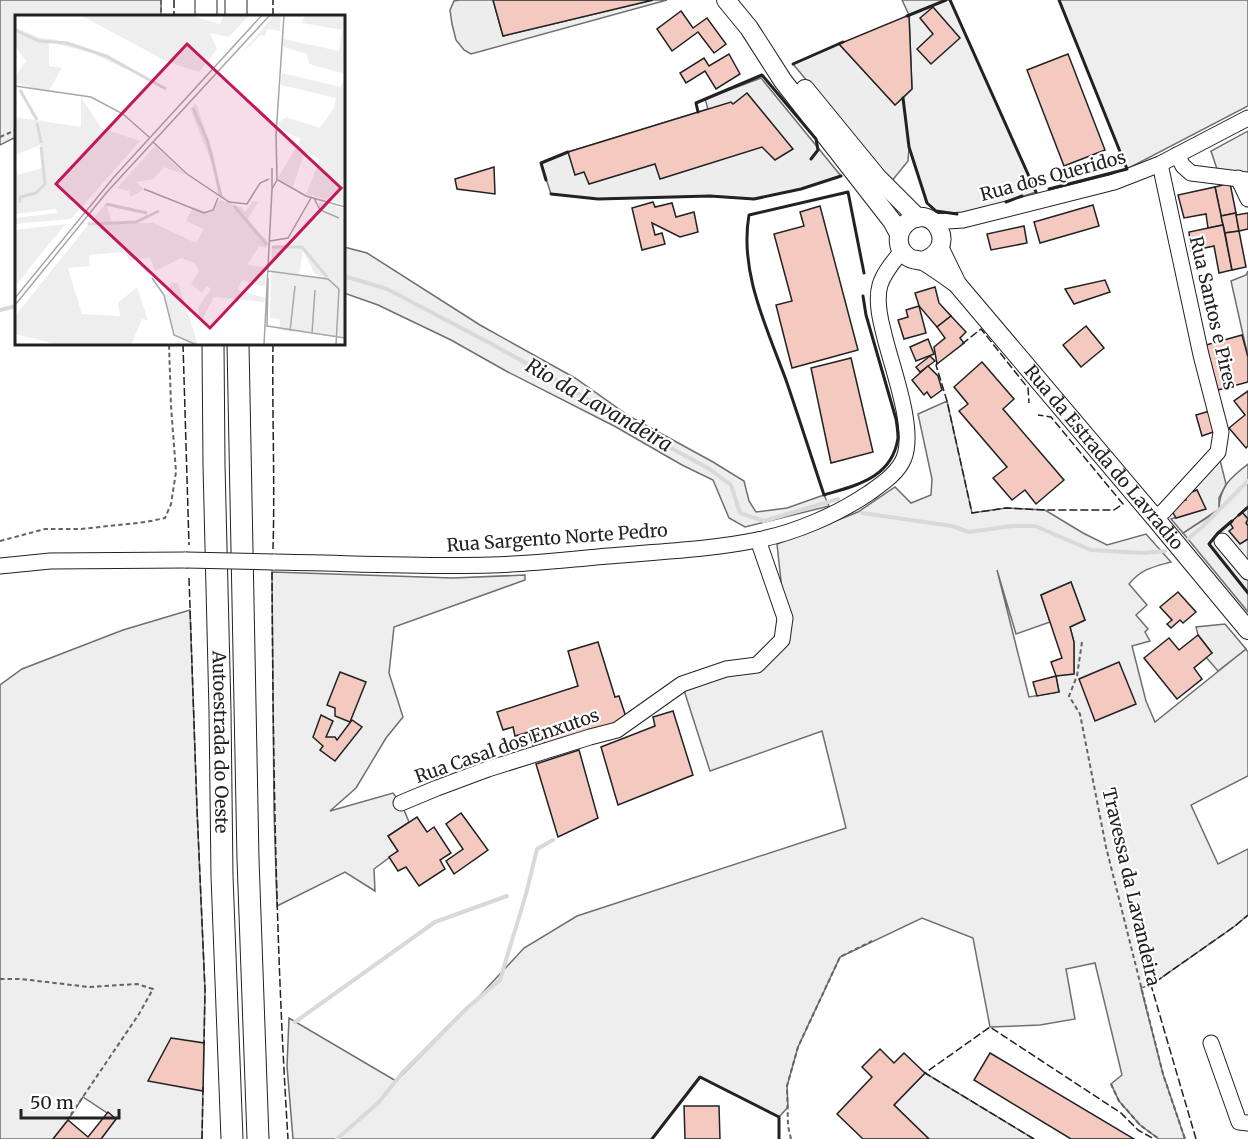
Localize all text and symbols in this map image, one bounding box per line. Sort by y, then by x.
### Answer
inset map [15,15,345,345]
street label: Rua dos Queridos [977,145,1129,206]
street label: Rua Santos e Pires [1185,234,1242,392]
water label: Rio da Lavandeira [521,352,677,457]
street label: Rua da Estrada do Lavradio [1019,360,1188,554]
street label: Rua Sargento Norte Pedro [446,518,668,557]
street label: Autoestrada do Oeste [208,649,233,834]
street label: Rua Casal dos Enxutos [412,703,602,788]
street label: Travessa da Lavandeira [1097,786,1166,989]
scale bar [21,1082,118,1120]
text: 50 m [30,1091,74,1114]

